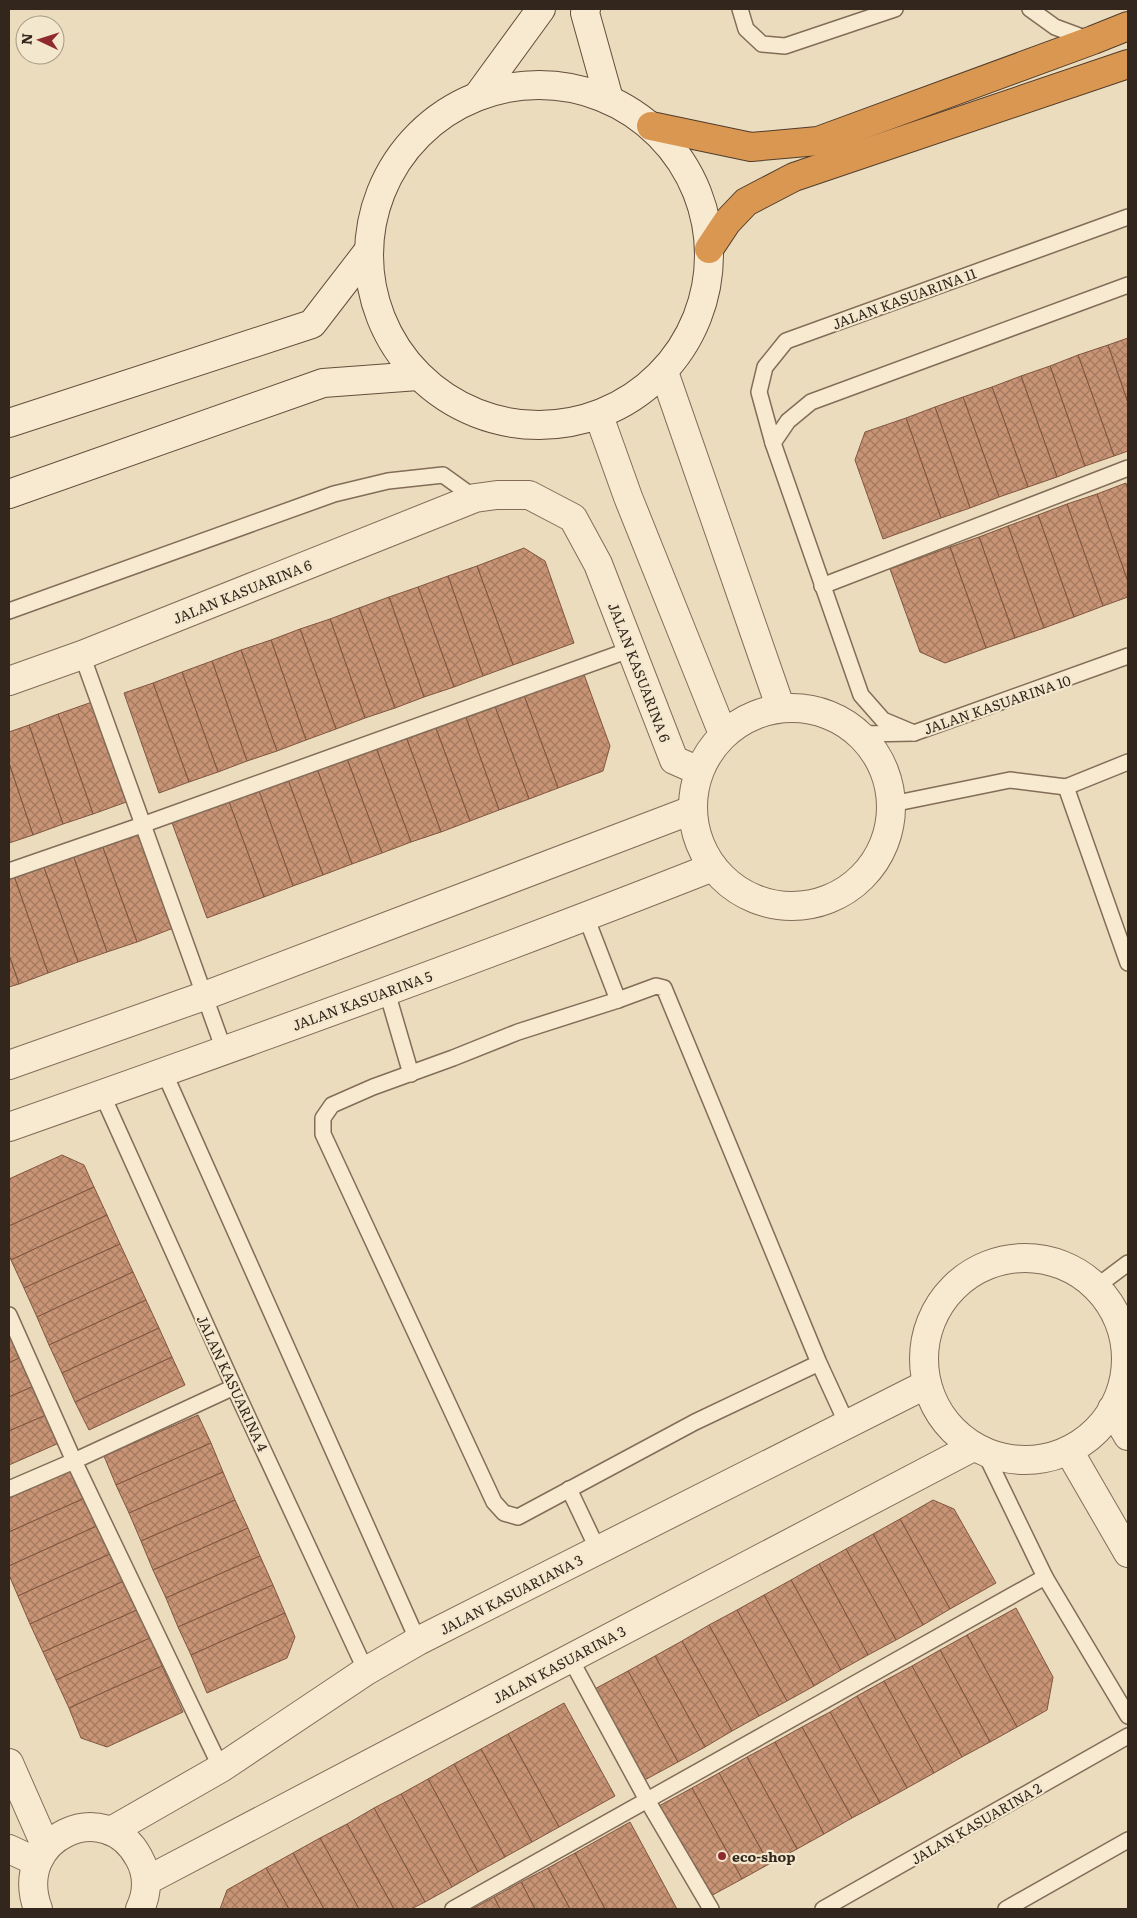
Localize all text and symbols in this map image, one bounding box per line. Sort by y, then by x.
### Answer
north arrow [15,15,65,65]
text: N [16,32,36,46]
street label: JALAN KASUARINA 11 [829,263,979,333]
street label: JALAN KASUARINA 6 [170,554,315,628]
street label: JALAN KASUARINA 6 [604,599,676,745]
street label: JALAN KASUARINA 10 [921,669,1073,739]
street label: JALAN KASUARINA 5 [289,965,435,1035]
street label: JALAN KASUARINA 4 [193,1312,274,1455]
street label: JALAN KASUARIANA 3 [436,1549,586,1639]
street label: JALAN KASUARINA 3 [489,1620,629,1708]
street label: JALAN KASUARINA 2 [907,1777,1045,1869]
place label: eco-shop [732,1846,795,1866]
marker: eco-shop [716,1850,728,1862]

